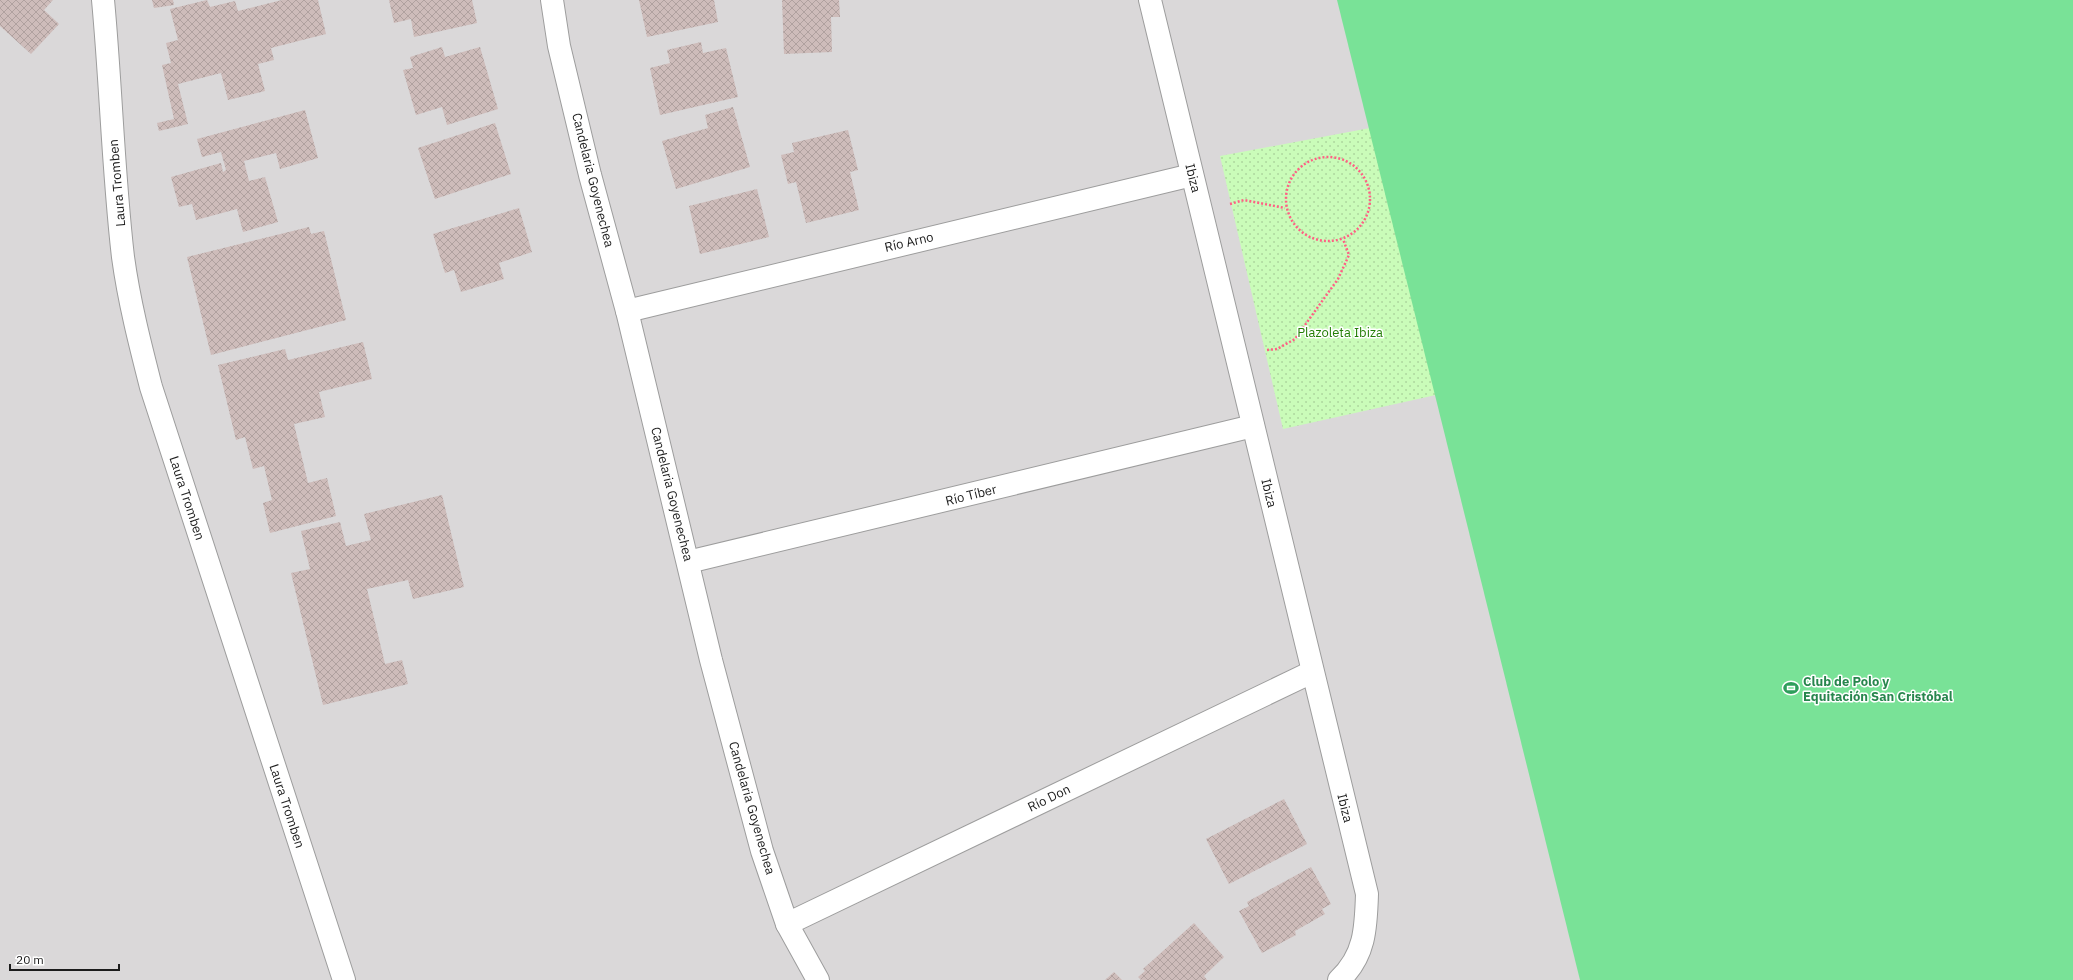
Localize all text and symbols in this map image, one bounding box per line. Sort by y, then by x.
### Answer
street label: Candelaria Goyenechea [568,111,618,249]
street label: Laura Tromben [105,139,129,227]
street label: Ibiza [1181,162,1205,194]
street label: Río Arno [883,228,935,256]
park label: Plazoleta Ibiza [1297,324,1383,341]
street label: Candelaria Goyenechea [647,425,697,563]
street label: Laura Tromben [165,454,209,542]
street label: Ibiza [1257,477,1281,509]
street label: Río Tíber [944,480,999,510]
place label: Club de Polo y Equitación San Cristóbal [1803,673,1953,705]
sports icon: Club de Polo y Equitación San Cristóbal [1782,679,1800,697]
street label: Candelaria Goyenechea [725,739,779,877]
street label: Laura Tromben [265,762,309,850]
street label: Río Don [1025,780,1073,816]
street label: Ibiza [1333,792,1357,824]
scale bar [10,946,119,972]
text: 20 m [16,952,44,967]

